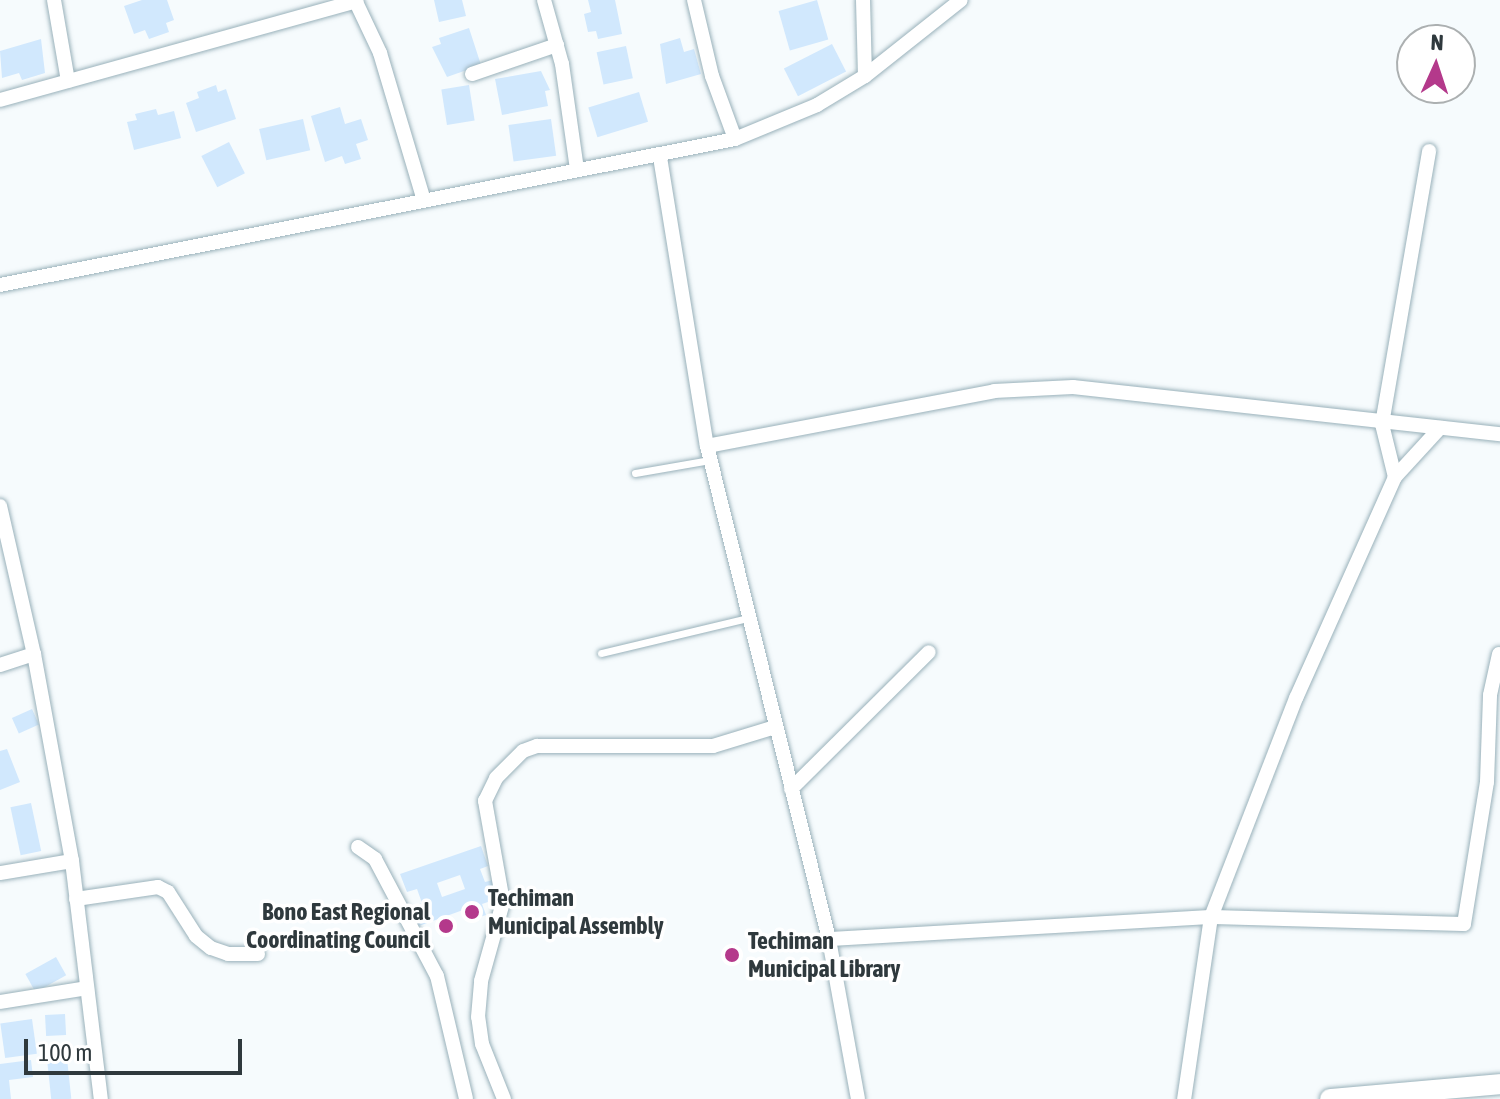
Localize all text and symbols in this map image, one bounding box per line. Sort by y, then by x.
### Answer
north arrow [1396,24,1476,104]
text: N [1430,29,1444,55]
place label: Techiman Municipal Assembly [488,884,664,940]
place label: Bono East Regional Coordinating Council [246,898,430,954]
marker: Techiman Municipal Assembly [463,903,481,921]
marker: Bono East Regional Coordinating Council [437,917,455,935]
place label: Techiman Municipal Library [748,927,900,983]
marker: Techiman Municipal Library [723,946,741,964]
scale bar [28,1023,246,1073]
text: 100 m [38,1039,92,1066]

